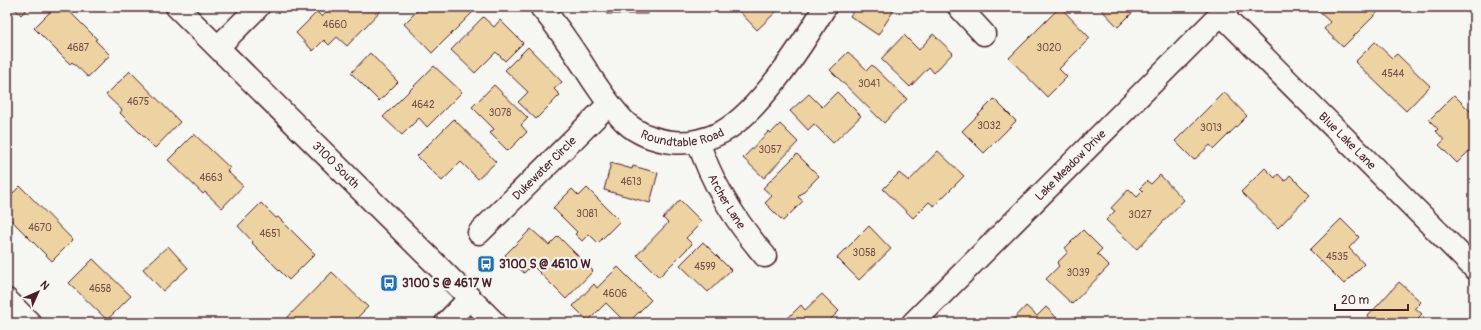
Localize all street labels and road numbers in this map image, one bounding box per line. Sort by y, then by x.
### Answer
street label: Blue Lake Lane [1316,109,1379,173]
street label: Roundtable Road [638,125,727,150]
street label: Lake Meadow Drive [1032,126,1109,204]
street label: Dukewater Circle [509,133,579,203]
street label: 3100 South [309,138,363,192]
street label: Archer Lane [705,171,749,232]

